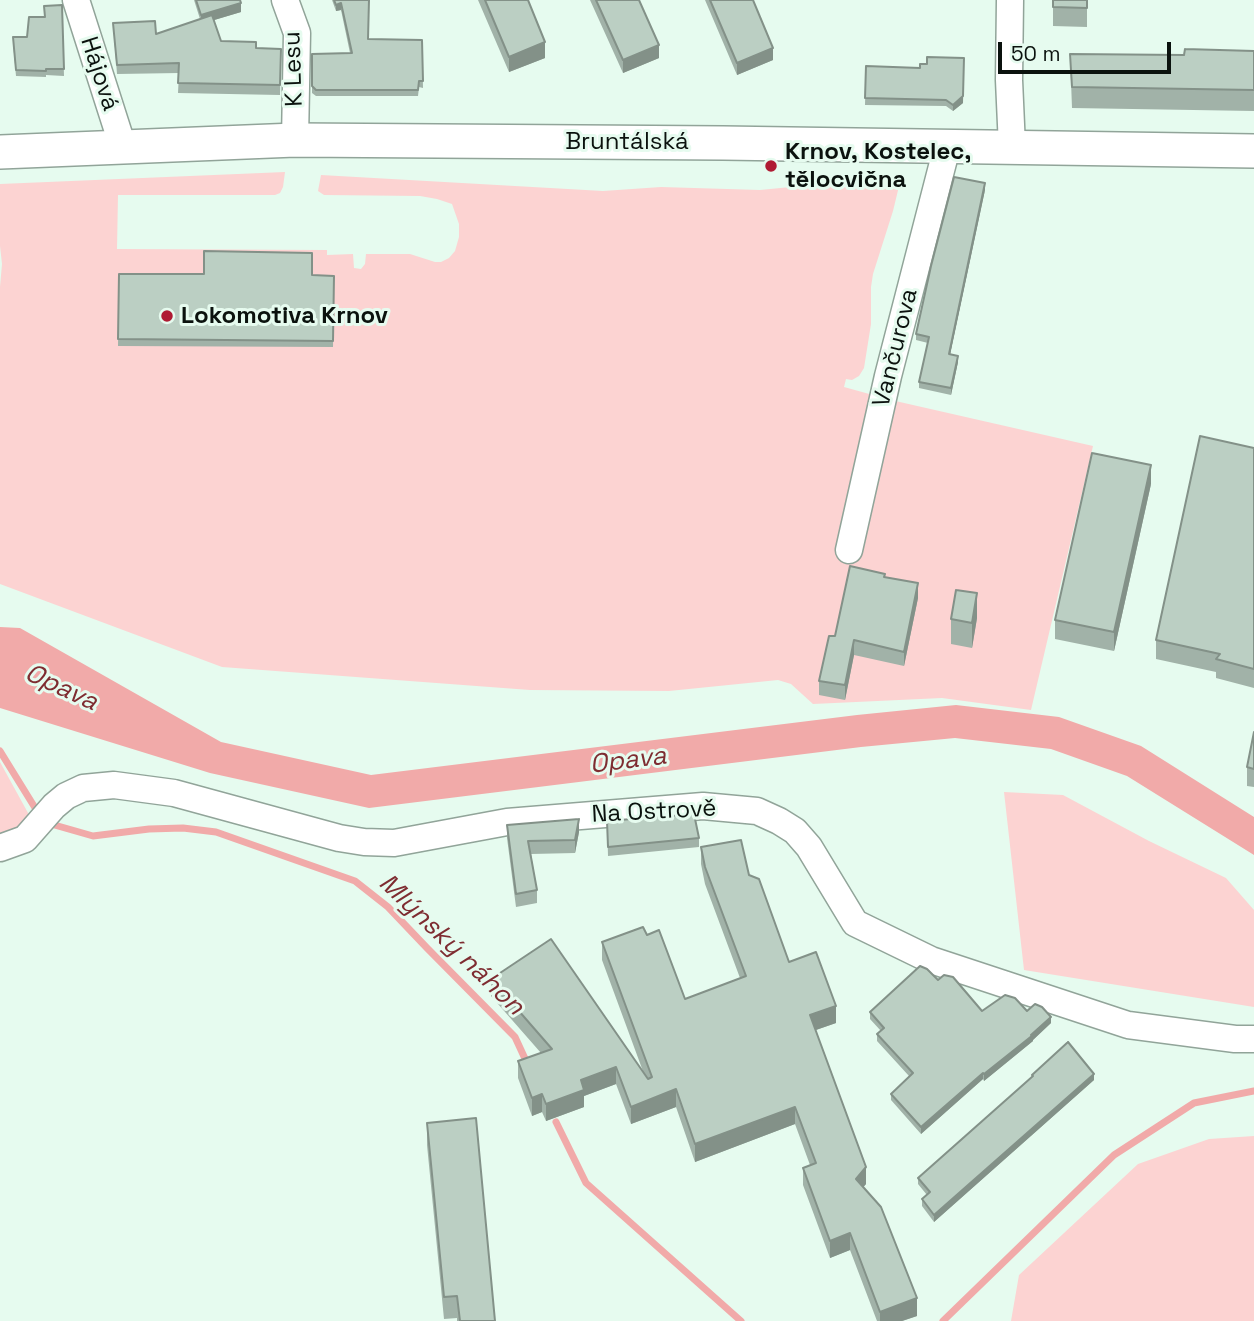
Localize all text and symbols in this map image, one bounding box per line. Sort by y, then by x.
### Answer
scale bar [1002,28,1175,72]
street label: K Lesu [278,31,310,107]
street label: Hájová [74,33,124,115]
text: 50 m [1011,40,1061,67]
street label: Bruntálská [565,128,689,156]
place label: Krnov, Kostelec, tělocvična [785,138,971,194]
marker: Krnov, Kostelec, tělocvična [763,158,779,174]
street label: Vančurova [867,286,925,410]
place label: Lokomotiva Krnov [181,302,388,330]
marker: Lokomotiva Krnov [159,308,175,324]
water label: Opava [20,658,102,718]
water label: Opava [588,741,668,781]
street label: Na Ostrově [591,794,717,830]
water label: Mlýnský náhon [372,868,530,1022]

